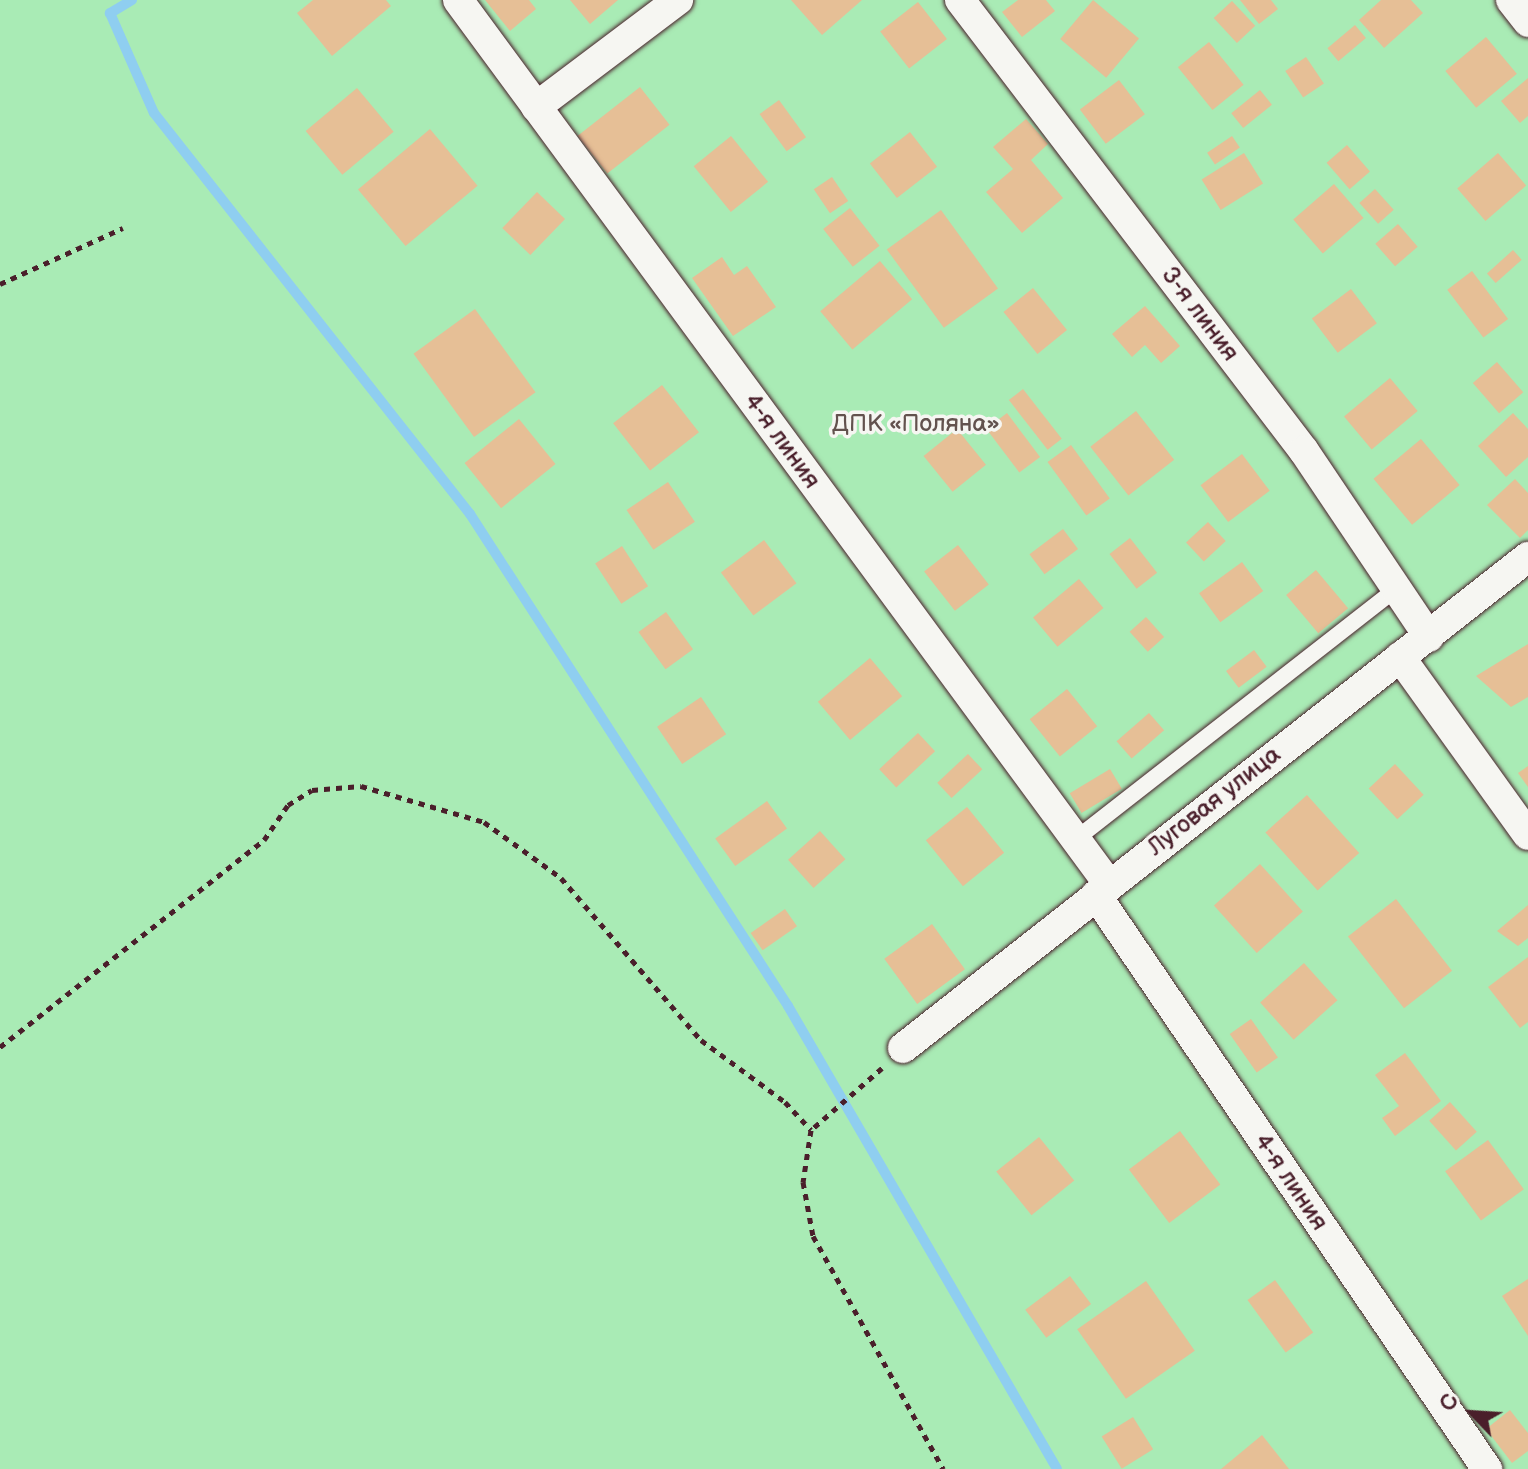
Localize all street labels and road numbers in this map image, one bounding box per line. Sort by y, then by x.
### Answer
street label: 3-я линия [1155,261,1245,367]
street label: 4-я линия [738,388,826,494]
street label: Луговая улица [1142,740,1286,862]
street label: 4-я линия [1248,1128,1334,1236]

